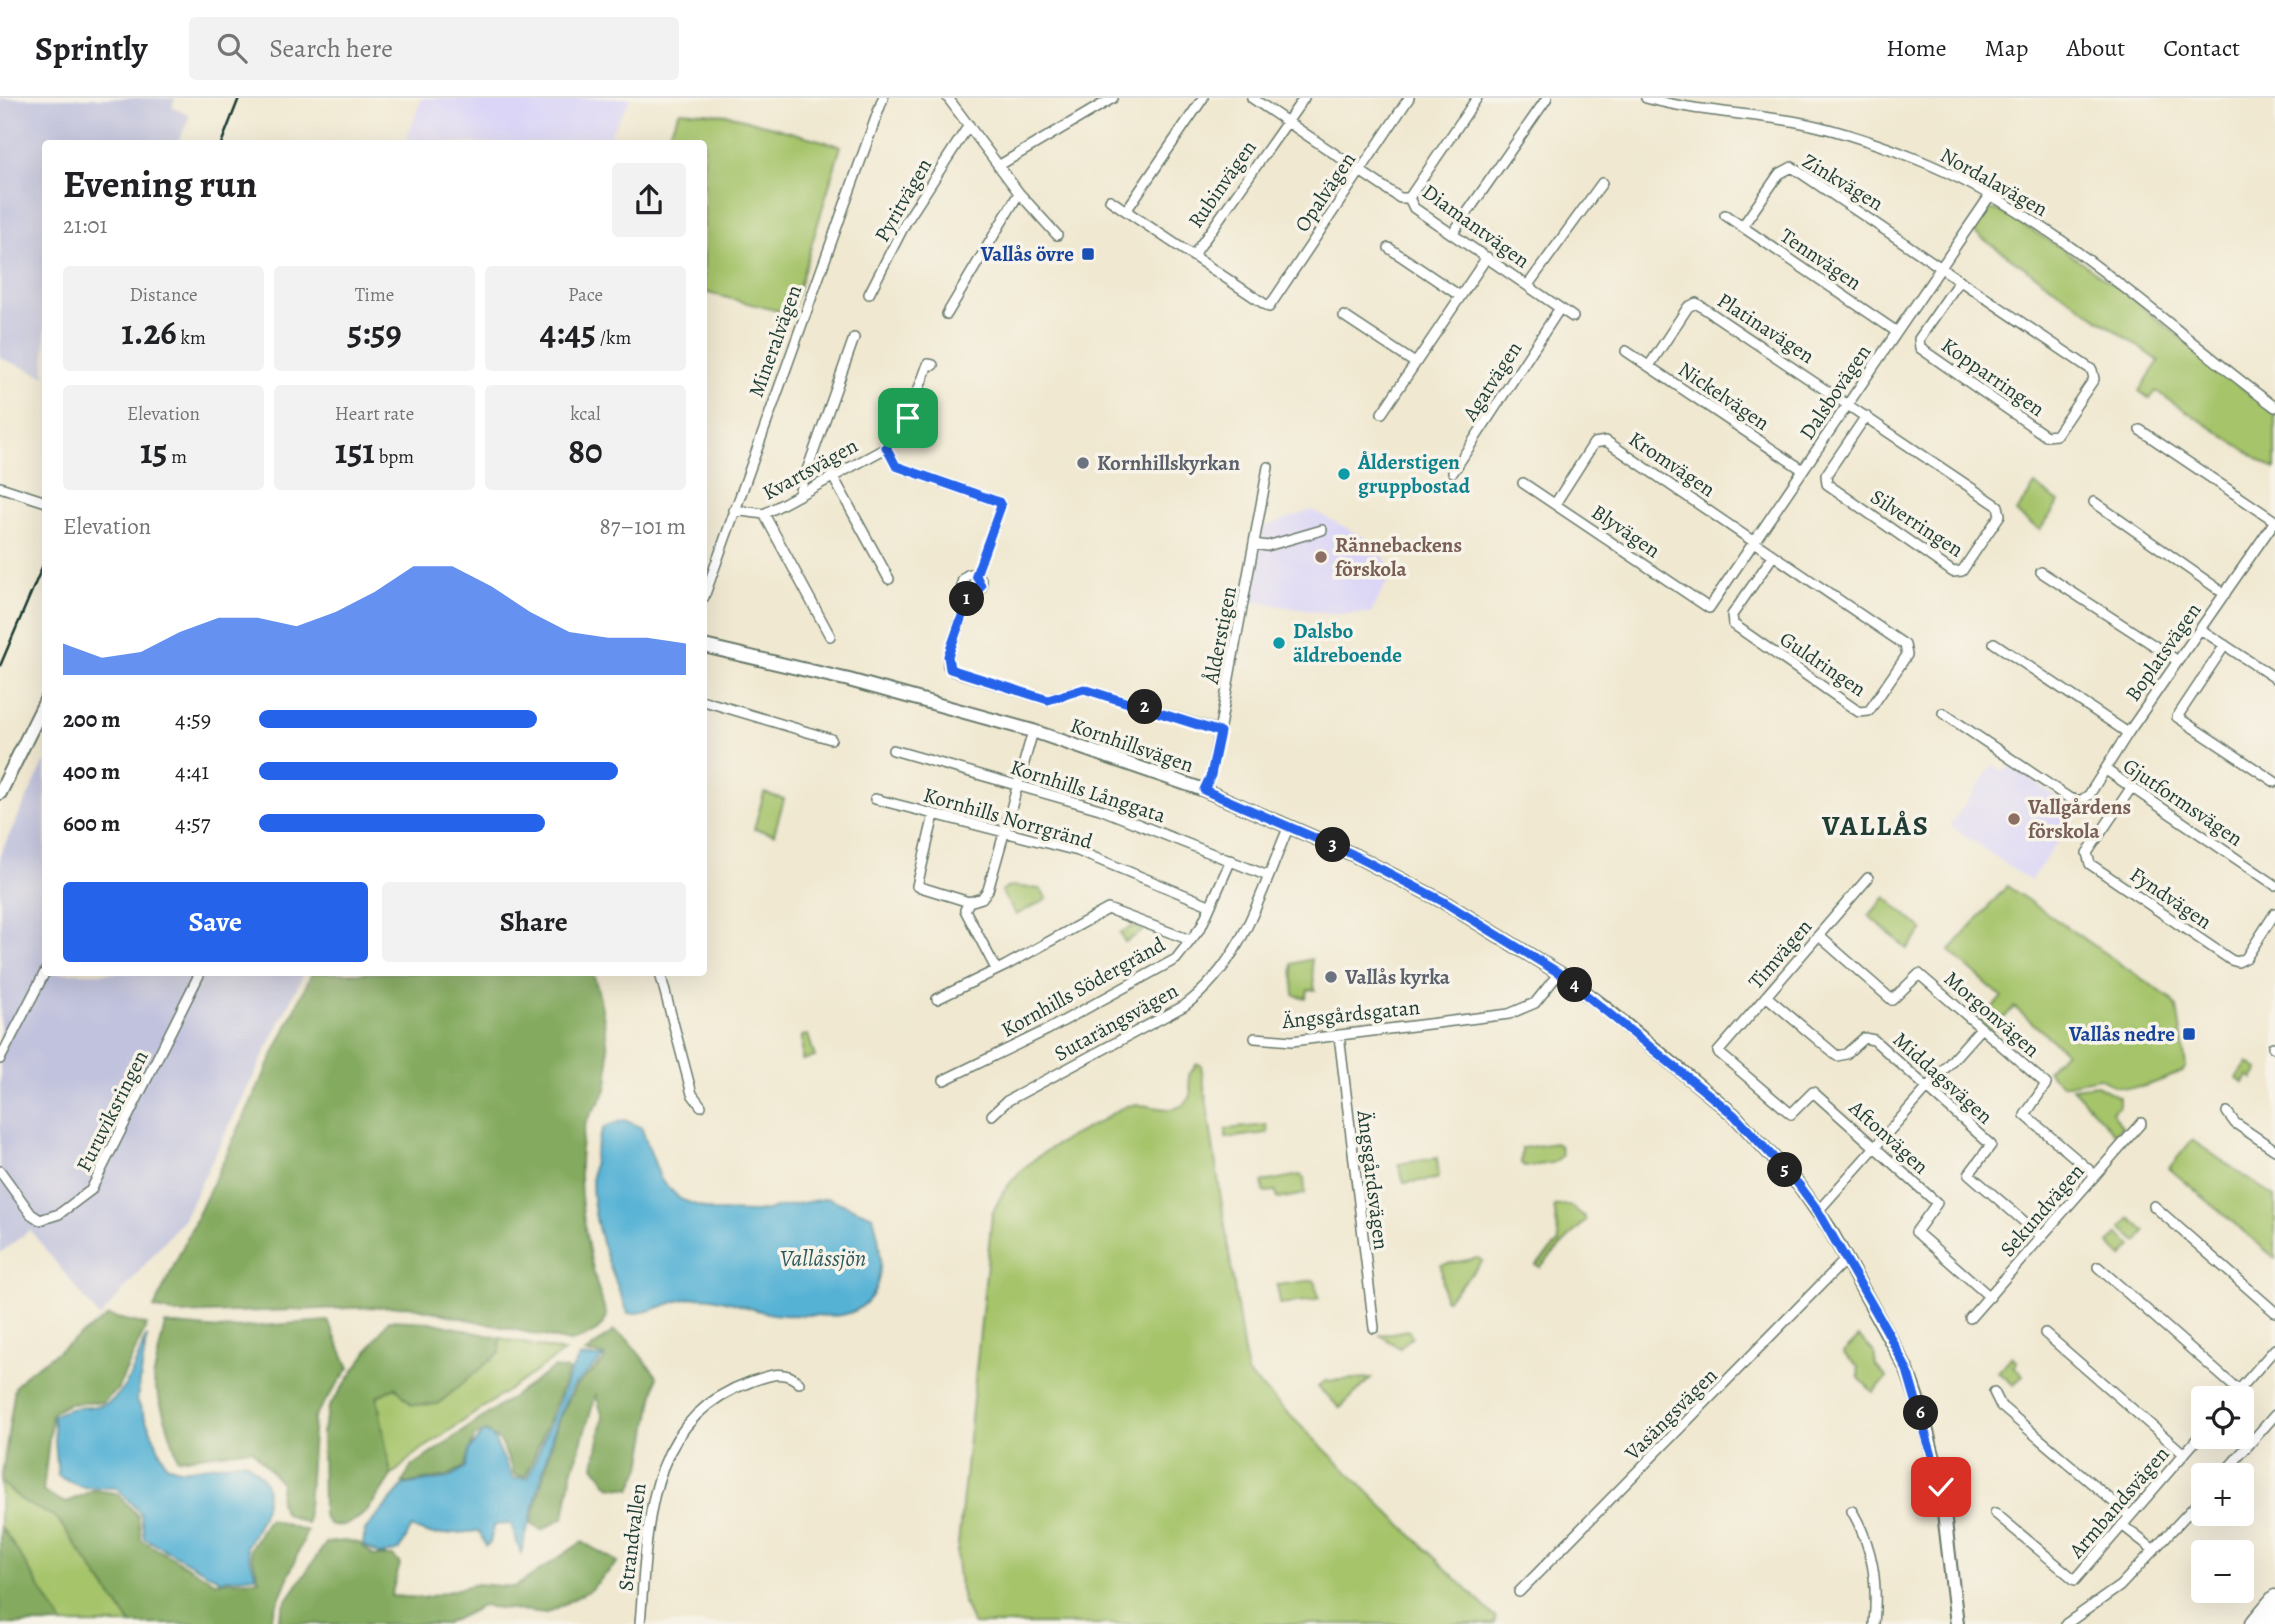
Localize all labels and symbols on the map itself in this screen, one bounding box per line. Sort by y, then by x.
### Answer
street label: Rubinvägen [1181,134,1263,234]
street label: Nordalavägen [1935,141,2053,223]
street label: Opalvägen [1288,147,1362,237]
street label: Zinkvägen [1797,147,1889,217]
street label: Pyritvägen [868,153,938,247]
street label: Diamantvägen [1417,178,1535,274]
street label: Tennvägen [1775,222,1867,296]
place label: Vallås övre [980,240,1074,268]
marker: Vallås övre [1080,246,1096,262]
street label: Mineralvägen [742,281,808,401]
street label: Platinavägen [1712,286,1820,370]
street label: Kopparringen [1936,331,2050,423]
street label: Agatvägen [1455,336,1528,427]
street label: Dalsbovägen [1793,339,1877,445]
street label: Nickelvägen [1673,355,1775,437]
pin [878,388,938,448]
street label: Kromvägen [1623,425,1721,503]
street label: Kvartsvägen [757,431,863,507]
place label: Ålderstigen gruppbostad [1357,448,1471,500]
place label: Kornhillskyrkan [1097,449,1240,477]
marker: Kornhillskyrkan [1075,455,1091,471]
marker: Ålderstigen gruppbostad [1336,466,1352,482]
street label: Silverringen [1865,483,1969,563]
street label: Blyvägen [1586,498,1666,564]
place label: Rännebackens förskola [1335,531,1462,583]
marker: Rännebackens förskola [1313,549,1329,565]
pin: 1 [950,582,984,616]
street label: Ålderstigen [1197,584,1243,687]
street label: Boplatsvägen [2119,597,2207,707]
place label: Dalsbo äldreboende [1293,617,1402,669]
street label: Guldringen [1774,625,1872,703]
marker: Dalsbo äldreboende [1271,635,1287,651]
pin: 2 [1128,690,1162,724]
street label: Kornhillsvägen [1067,711,1197,779]
street label: Gjutformsvägen [2118,752,2248,852]
street label: Kornhills Långgata [1007,753,1169,829]
street label: Kornhills Norrgränd [920,780,1097,856]
place label: Vallgårdens förskola [2027,793,2131,845]
district label: VALLÅS [1821,807,1930,845]
marker: Vallgårdens förskola [2006,811,2022,827]
pin: 3 [1316,828,1350,862]
street label: Fyndvägen [2125,860,2217,936]
street label: Timvägen [1742,913,1818,995]
street label: Kornhills Södergränd [996,930,1171,1044]
place label: Vallås kyrka [1344,963,1451,991]
street label: Morgonvägen [1938,965,2046,1063]
pin: 4 [1558,968,1592,1002]
marker: Vallås kyrka [1323,969,1339,985]
street label: Sutarängsvägen [1049,976,1183,1068]
street label: Ängsgårdsgatan [1280,993,1421,1035]
place label: Vallås nedre [2068,1020,2175,1048]
street label: Middagsvägen [1887,1026,1999,1130]
marker: Vallås nedre [2181,1026,2197,1042]
street label: Furuviksringen [69,1046,155,1176]
street label: Aftonvägen [1843,1093,1935,1180]
street label: Ängsgårdsvägen [1350,1108,1395,1251]
pin: 5 [1768,1152,1802,1188]
street label: Sekundvägen [1994,1157,2090,1263]
water label: Vallåssjön [780,1243,866,1274]
street label: Vasängsvägen [1618,1362,1723,1467]
pin: 6 [1904,1396,1938,1430]
street label: Armbandsvägen [2062,1440,2175,1564]
pin [1911,1457,1971,1517]
street label: Strandvallen [611,1481,653,1593]

